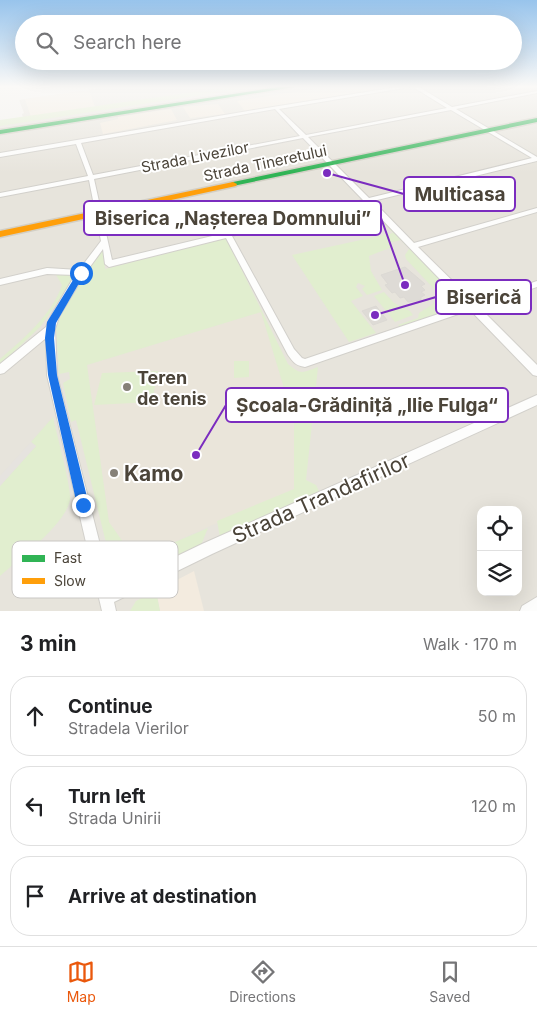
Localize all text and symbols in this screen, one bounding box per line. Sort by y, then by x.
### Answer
search box [15,15,522,70]
icon: search [33,29,61,57]
text: Search here [73,31,182,54]
street label: Strada Livezilor [139,137,251,177]
street label: Strada Tineretului [202,141,328,185]
callout: Multicasa [404,177,515,211]
text: Multicasa [414,183,506,206]
callout: Biserica „Nașterea Domnului” [84,201,381,235]
text: Biserica „Nașterea Domnului” [95,207,371,230]
route start [70,262,93,285]
callout: Biserică [436,280,531,314]
text: Biserică [446,286,522,309]
place label: Teren de tenis [137,367,207,409]
marker: Teren de tenis [121,381,133,393]
callout: Școala-Grădiniță „Ilie Fulga“ [226,388,508,422]
text: Școala-Grădiniță „Ilie Fulga“ [236,394,498,417]
street label: Strada Trandafirilor [228,448,414,548]
place label: Kamo [124,461,183,486]
marker: Kamo [108,467,120,479]
route end [72,494,95,517]
map controls [477,506,522,596]
button: locate [477,506,522,551]
legend [12,541,178,598]
text: Fast [54,549,82,566]
button: layers [477,551,522,596]
text: Slow [54,572,86,589]
text: 3 min [20,631,76,656]
text: Walk · 170 m [423,634,517,654]
text: Continue [68,695,153,718]
icon: ahead [21,702,49,730]
text: 50 m [478,706,516,726]
text: Stradela Vierilor [68,718,189,738]
text: Turn left [68,785,146,808]
icon: left [21,792,49,820]
text: 120 m [471,796,516,816]
text: Strada Unirii [68,808,161,828]
icon: arrive [21,882,49,910]
text: Arrive at destination [68,885,257,908]
tab: Map [67,958,96,1005]
tab: Directions [229,958,296,1005]
tab: Saved [429,958,470,1005]

